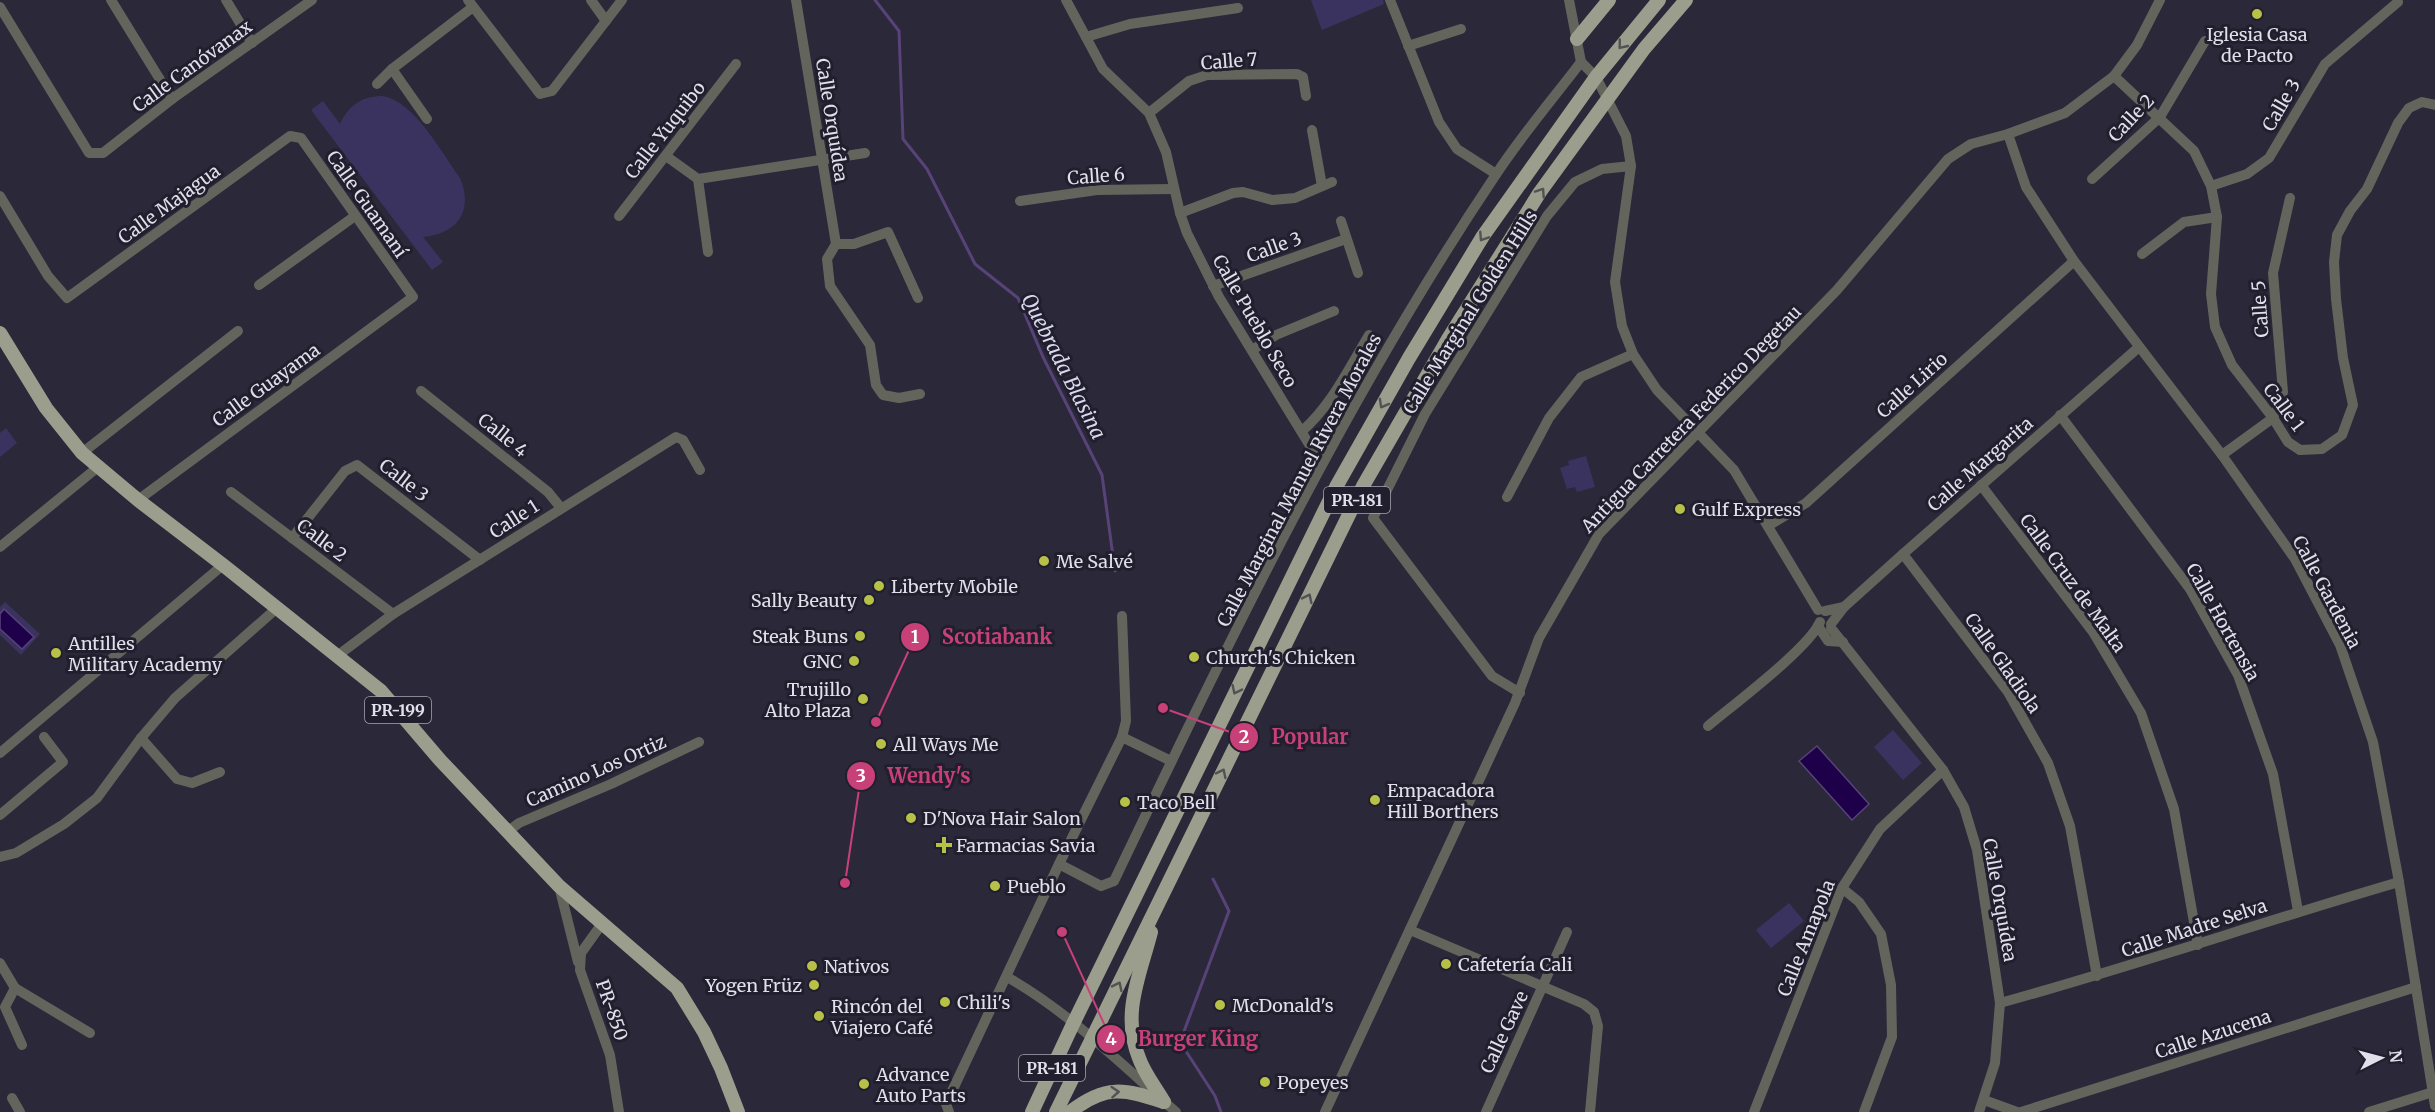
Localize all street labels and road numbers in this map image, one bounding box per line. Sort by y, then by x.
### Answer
street label: Calle Canóvanax [128,15,257,117]
street label: Calle 7 [1200,48,1258,74]
street label: Calle Orquídea [811,57,853,184]
street label: Calle 3 [2257,75,2305,135]
street label: Calle Yuquibo [620,77,710,183]
street label: Calle 2 [2103,89,2159,147]
street label: Calle Guamaní [322,146,413,263]
street label: Calle Majagua [113,159,225,249]
street label: Calle 6 [1067,163,1126,189]
street label: Calle Marginal Golden Hills [1398,206,1542,418]
street label: Calle 3 [1243,226,1305,268]
street label: Calle Pueblo Seco [1208,250,1302,392]
street label: Calle 5 [2247,280,2273,338]
street label: Antigua Carretera Federico Degetau [1575,300,1806,538]
street label: Calle Marginal Manuel Rivera Morales [1212,329,1386,630]
street label: Calle Guayama [208,338,325,432]
street label: Calle Lirio [1872,347,1952,423]
street label: Calle 1 [2258,378,2310,436]
street label: Calle 4 [473,408,533,462]
street label: Calle Margarita [1922,412,2038,516]
street label: Calle 3 [375,453,433,507]
road number: PR-181 [1324,487,1390,513]
street label: Calle 1 [485,494,543,544]
street label: Calle Cruz de Malta [2015,509,2131,657]
street label: Calle 2 [292,514,352,566]
street label: Calle Gardenia [2288,532,2367,653]
street label: Calle Hortensia [2181,559,2265,685]
street label: Calle Gladiola [1960,608,2046,718]
road number: PR-199 [365,697,431,723]
street label: Camino Los Ortiz [522,730,670,812]
street label: Calle Orquídea [1978,837,2022,964]
street label: Calle Amapola [1772,876,1840,1000]
street label: Calle Madre Selva [2118,894,2270,962]
street label: PR-850 [591,977,633,1043]
street label: Calle Gave [1475,987,1533,1077]
street label: Calle Azucena [2152,1004,2274,1064]
road number: PR-181 [1019,1055,1085,1081]

